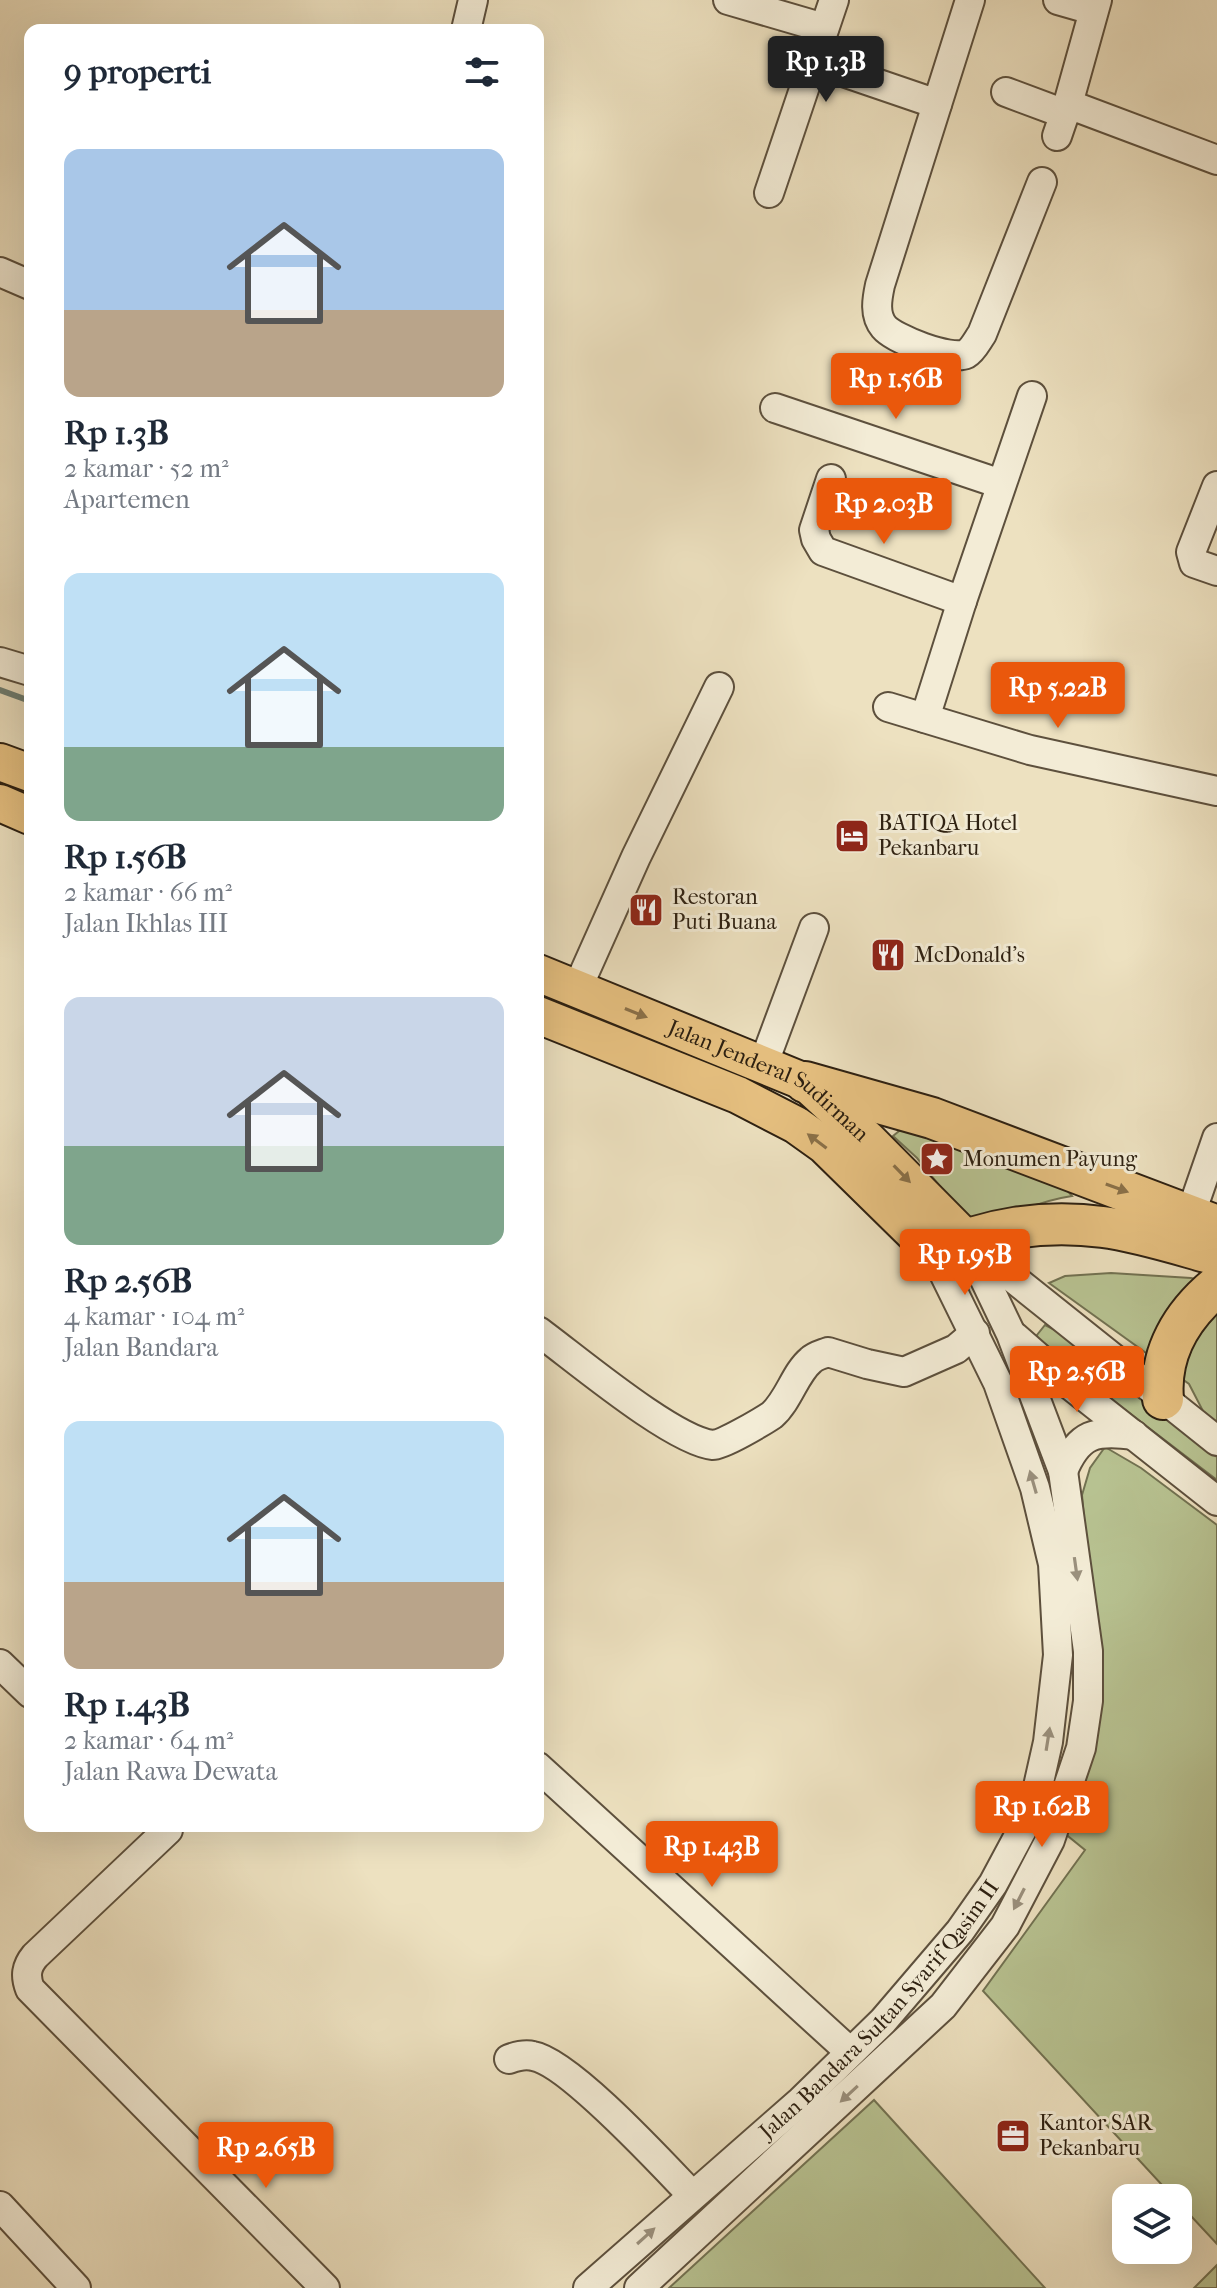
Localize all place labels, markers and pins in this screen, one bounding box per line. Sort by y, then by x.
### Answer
pin: Rp 1.3B [752,36,900,104]
pin: Rp 1.56B [813,353,979,421]
pin: Rp 2.03B [801,478,967,546]
pin: Rp 5.22B [975,662,1141,730]
place label: BATIQA Hotel Pekanbaru [878,810,1018,861]
hotel icon: BATIQA Hotel Pekanbaru [833,817,871,855]
place label: Restoran Puti Buana [672,884,777,935]
restaurant icon: Restoran Puti Buana [627,891,665,929]
restaurant icon: McDonald's [869,936,907,974]
place label: McDonald's [914,942,1025,968]
place icon: Monumen Payung [918,1140,956,1178]
place label: Monumen Payung [963,1146,1137,1172]
pin: Rp 1.95B [882,1229,1048,1297]
pin: Rp 2.56B [994,1346,1160,1414]
pin: Rp 1.62B [959,1781,1125,1849]
pin: Rp 1.43B [629,1821,795,1889]
place label: Kantor SAR Pekanbaru [1039,2110,1154,2161]
office icon: Kantor SAR Pekanbaru [994,2117,1032,2155]
pin: Rp 2.65B [183,2122,349,2190]

